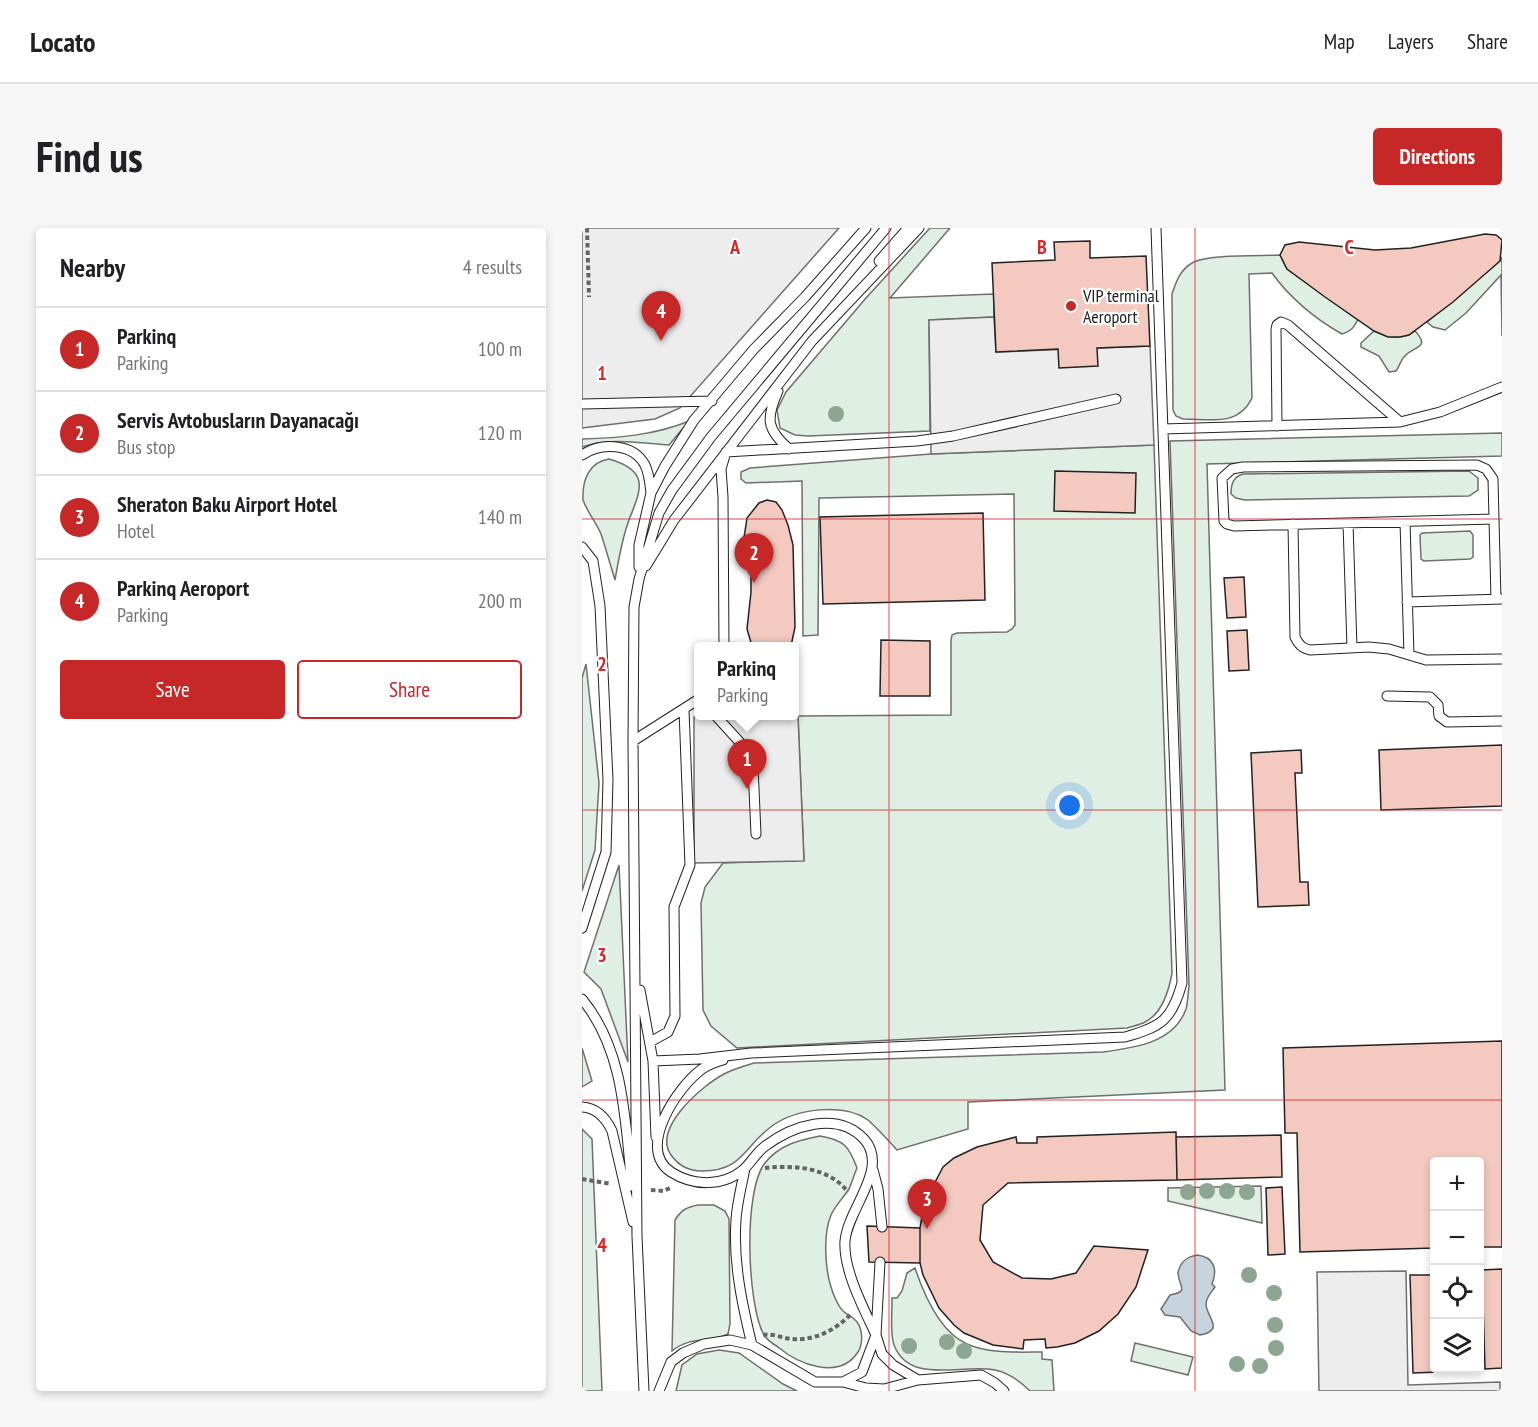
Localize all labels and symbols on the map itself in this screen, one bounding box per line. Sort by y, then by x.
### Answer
text: A [729,234,741,260]
text: B [1037,234,1047,260]
text: C [1344,234,1354,260]
place label: VIP terminal Aeroport [1082,284,1160,328]
pin: 4 [642,291,680,341]
marker: VIP terminal Aeroport [1064,299,1078,313]
text: 1 [597,360,607,386]
pin: 2 [734,534,774,583]
text: 2 [597,651,607,677]
pin: 1 [728,740,766,789]
your location [1055,791,1084,820]
text: 3 [597,942,607,968]
pin: 3 [908,1180,946,1229]
text: 4 [597,1232,607,1258]

